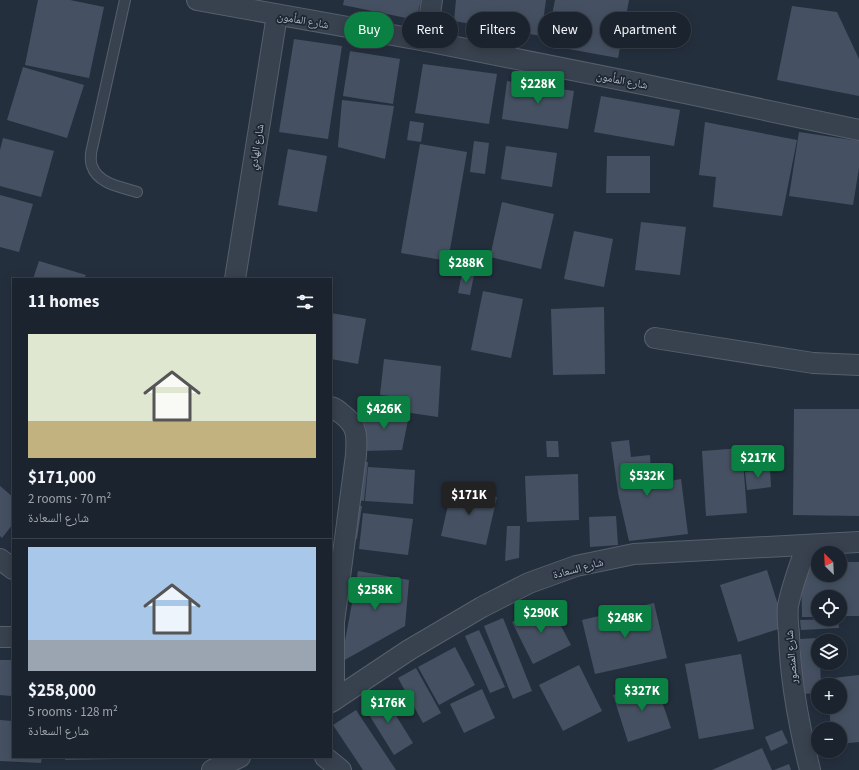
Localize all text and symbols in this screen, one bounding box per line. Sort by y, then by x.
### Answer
street label: شارع المأمون [276,9,330,32]
chip: Buy [344,12,394,48]
chip: Rent [402,12,458,48]
chip: Filters [466,12,530,48]
chip: New [538,12,592,48]
chip: Apartment [600,12,691,48]
street label: شارع المأمون [595,68,649,93]
pin: $228K [510,71,566,105]
text: $228K [520,75,556,93]
street label: شارع الهادي [245,123,268,171]
pin: $288K [438,250,494,284]
text: $288K [448,254,484,272]
text: 11 homes [28,290,99,314]
icon: filters [294,291,316,313]
icon: home [136,360,208,432]
pin: $426K [356,396,412,430]
text: $426K [366,400,402,418]
pin: $217K [730,445,786,479]
text: $217K [740,449,776,467]
pin: $532K [619,463,675,497]
text: $171,000 [28,466,96,490]
text: $532K [629,467,665,485]
pin: $171K [441,482,497,516]
text: $171K [451,486,487,504]
text: 2 rooms · 70 m² [28,490,111,508]
text: شارع السعادة [28,509,89,527]
north arrow [811,546,847,582]
map controls [811,546,847,758]
street label: شارع السعادة [551,555,605,582]
icon: home [136,573,208,645]
pin: $258K [347,577,403,611]
text: $258K [357,581,393,599]
button: locate [811,590,847,626]
pin: $290K [513,600,569,634]
text: $290K [523,604,559,622]
pin: $248K [597,605,653,639]
text: $248K [607,609,643,627]
street label: شارع المنصور [782,630,801,685]
button: layers [811,634,847,670]
pin: $327K [614,678,670,712]
button: + [811,678,847,714]
text: $258,000 [28,679,96,703]
text: $327K [624,682,660,700]
pin: $176K [360,690,416,724]
text: $176K [370,694,406,712]
text: 5 rooms · 128 m² [28,703,118,721]
text: شارع السعادة [28,722,89,740]
button: − [811,722,847,758]

